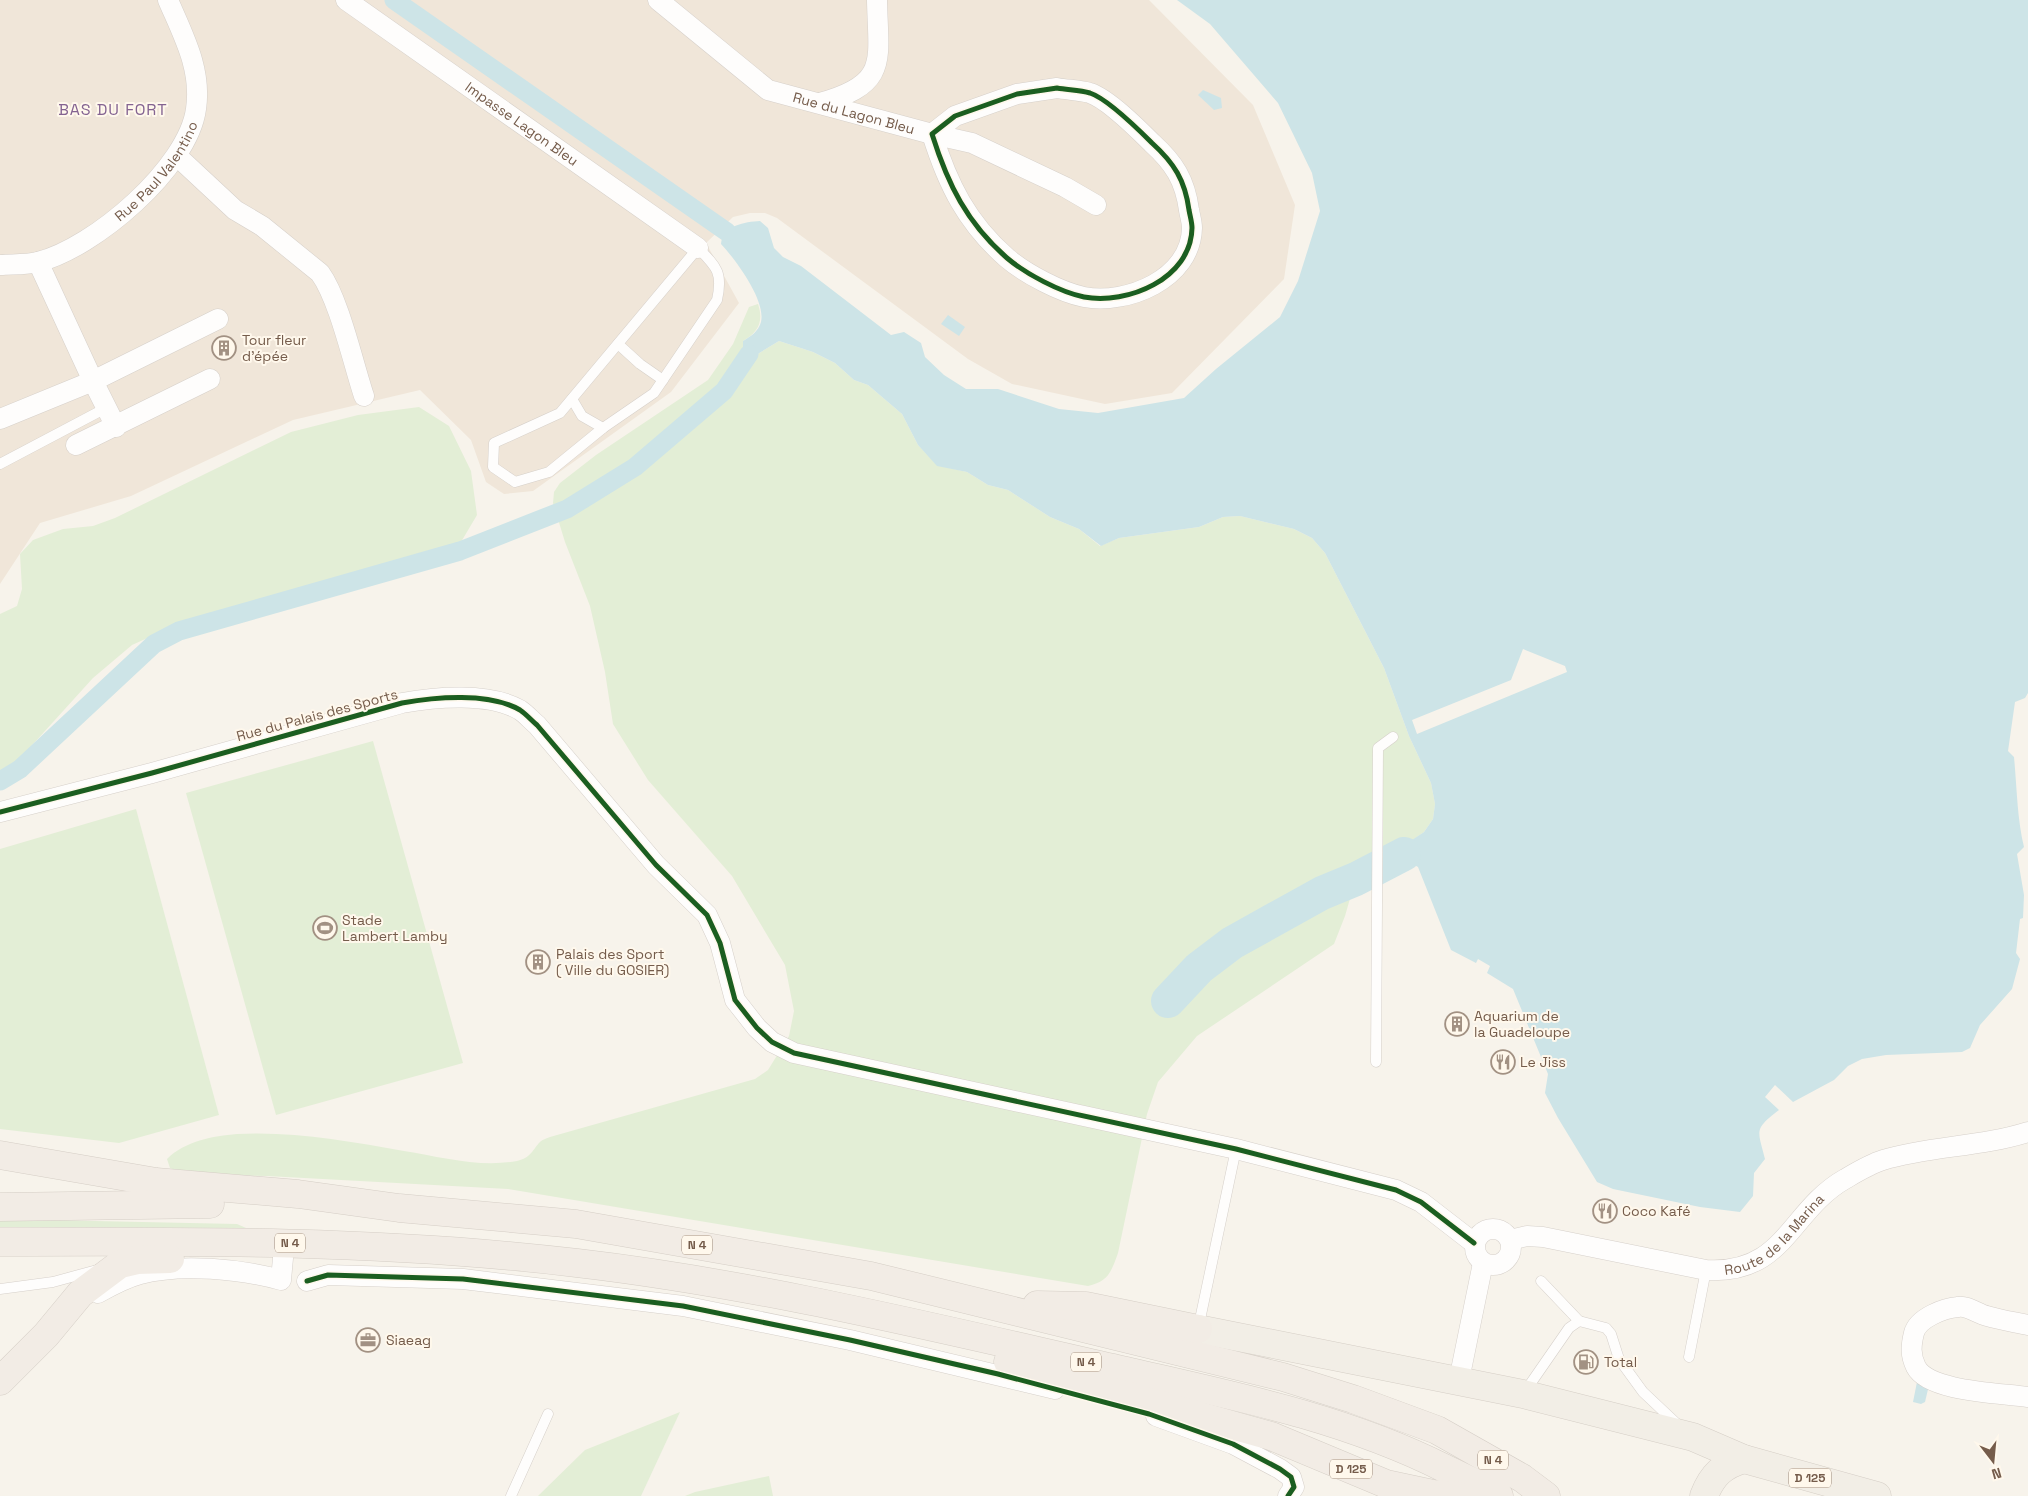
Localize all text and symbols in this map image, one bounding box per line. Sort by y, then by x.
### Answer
street label: Impasse Lagon Bleu [462,78,582,170]
street label: Rue du Lagon Bleu [791,88,917,138]
district label: BAS DU FORT [58,99,168,120]
street label: Rue Paul Valentino [111,119,202,225]
place label: Tour fleur d'épée [242,331,306,365]
building icon: Tour fleur d'épée [211,335,237,361]
street label: Rue du Palais des Sports [234,685,400,745]
place label: Stade Lambert Lamby [342,911,448,945]
sports icon: Stade Lambert Lamby [312,915,338,941]
place label: Palais des Sport ( Ville du GOSIER) [556,945,669,979]
building icon: Palais des Sport ( Ville du GOSIER) [525,949,551,975]
place label: Aquarium de la Guadeloupe [1474,1007,1570,1041]
building icon: Aquarium de la Guadeloupe [1444,1011,1470,1037]
restaurant icon: Le Jiss [1490,1049,1516,1075]
place label: Le Jiss [1520,1053,1566,1071]
street label: Route de la Marina [1723,1190,1828,1279]
restaurant icon: Coco Kafé [1592,1198,1618,1224]
place label: Coco Kafé [1622,1202,1691,1220]
road number: N 4 [275,1234,305,1252]
road number: N 4 [682,1236,712,1254]
office icon: Siaeag [355,1327,381,1353]
place label: Siaeag [386,1331,431,1349]
fuel station icon: Total [1573,1349,1599,1375]
road number: N 4 [1071,1352,1101,1371]
place label: Total [1604,1353,1637,1371]
north arrow [1968,1436,2018,1486]
road number: N 4 [1478,1450,1508,1470]
road number: D 125 [1330,1460,1372,1478]
text: N [1990,1464,2004,1483]
road number: D 125 [1789,1469,1831,1488]

